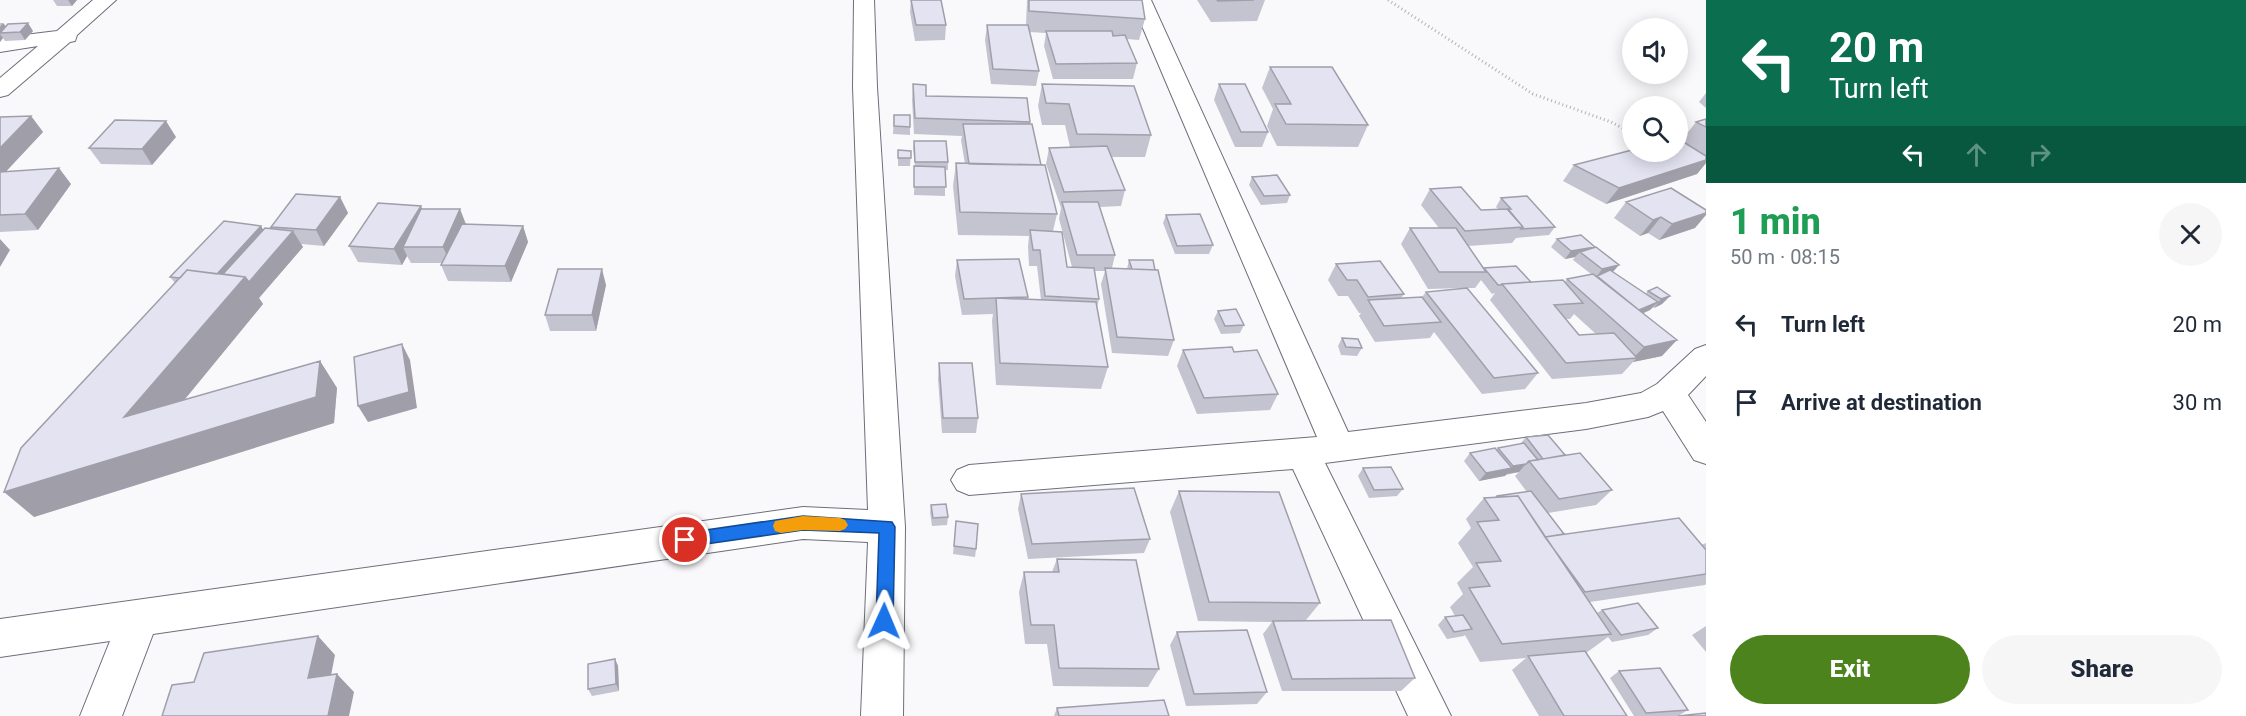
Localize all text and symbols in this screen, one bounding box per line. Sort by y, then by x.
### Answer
map controls [1622,18,1688,162]
button: sound [1622,18,1688,84]
text: 20 m [1829,23,1924,72]
icon: left [1730,24,1808,102]
text: Turn left [1829,73,1929,105]
button: search [1622,96,1688,162]
icon: left [1897,138,1930,171]
icon: ahead [1960,138,1993,171]
icon: right [2023,138,2056,171]
text: 1 min [1730,201,1821,243]
button: close [2159,203,2222,266]
text: 50 m · 08:15 [1730,245,1840,269]
icon: left [1730,308,1763,341]
text: Turn left [1781,312,1865,337]
text: 20 m [2173,312,2222,337]
icon: arrive [1730,386,1763,419]
text: Arrive at destination [1781,390,1982,415]
text: 30 m [2173,390,2222,415]
pin [659,514,710,565]
icon: arrive [668,523,701,556]
position arrow [852,589,916,653]
button: Exit [1730,635,1970,704]
button: Share [1982,635,2222,704]

